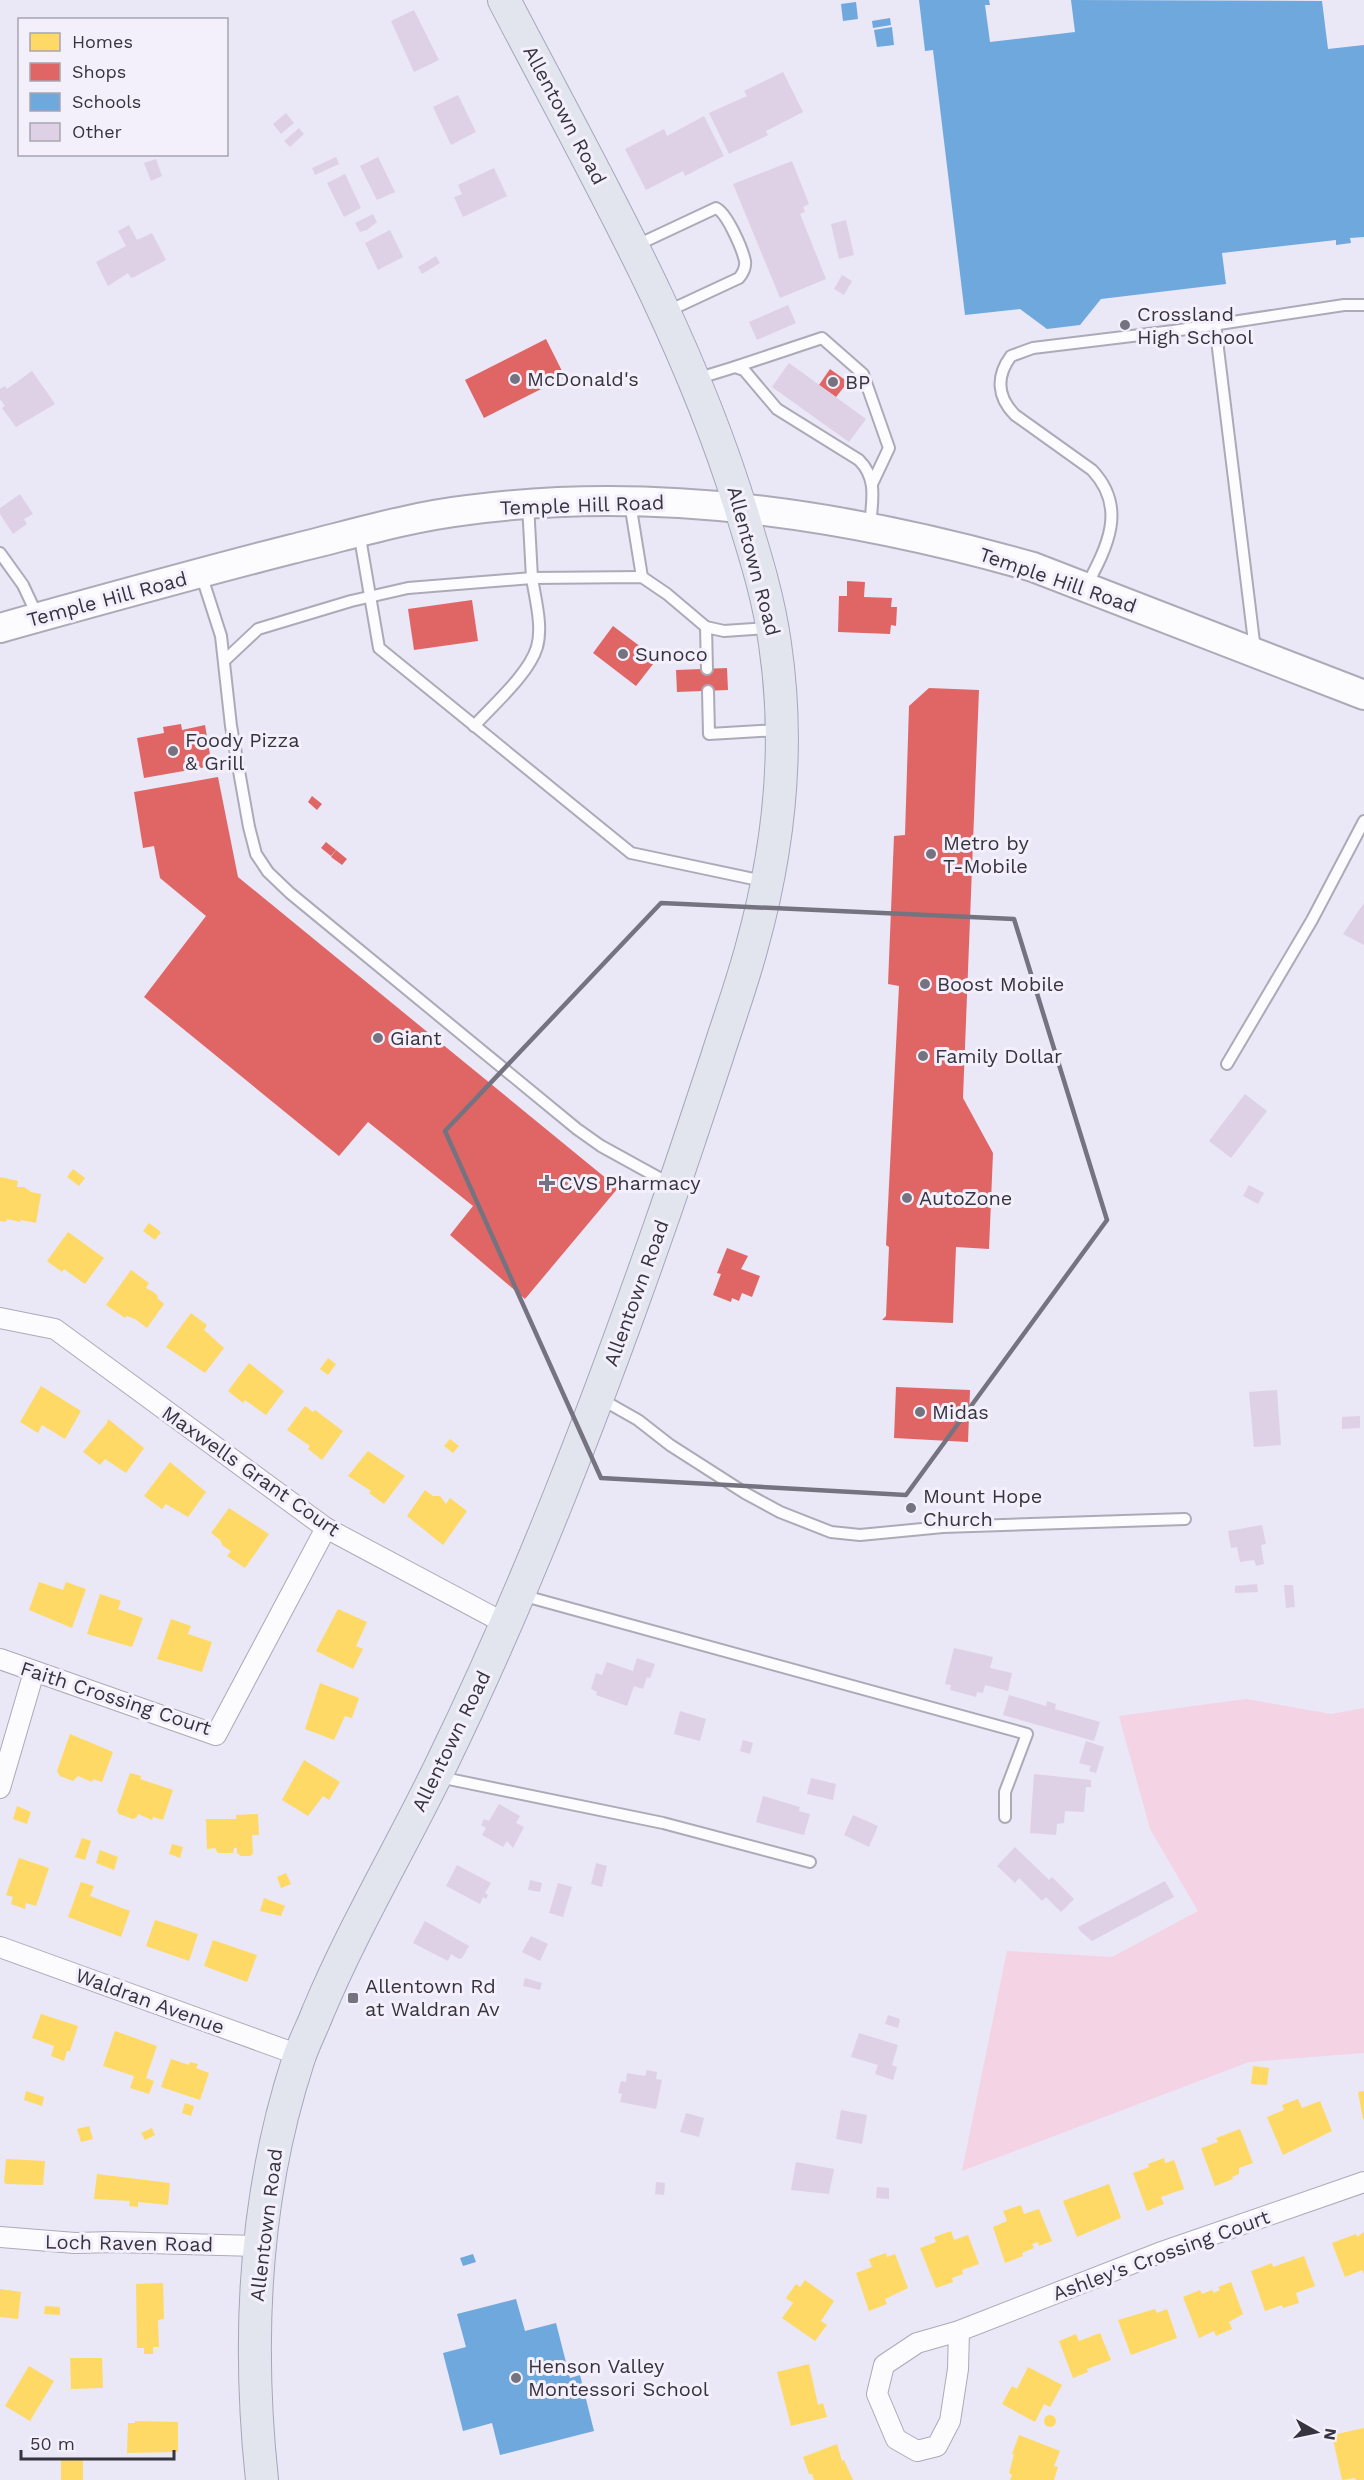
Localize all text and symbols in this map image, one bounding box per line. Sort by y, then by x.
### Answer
legend [18,18,228,156]
text: Homes [72,31,133,52]
street label: Allentown Road [518,41,612,189]
text: Shops [72,61,126,82]
text: Schools [72,91,141,112]
text: Other [72,121,122,142]
place label: Crossland High School [1137,302,1253,349]
marker: Crossland High School [1118,318,1132,332]
place label: McDonald's [527,367,639,391]
place label: BP [845,370,870,394]
marker: McDonald's [508,372,522,386]
marker: BP [826,375,840,389]
street label: Allentown Road [722,484,786,638]
street label: Temple Hill Road [499,490,665,520]
street label: Temple Hill Road [976,542,1140,618]
street label: Temple Hill Road [24,566,190,632]
place label: Sunoco [635,642,708,666]
marker: Sunoco [616,647,630,661]
place label: Foody Pizza & Grill [185,728,299,775]
marker: Foody Pizza & Grill [166,744,180,758]
place label: Metro by T-Mobile [943,831,1029,878]
marker: Metro by T-Mobile [924,847,938,861]
place label: Boost Mobile [937,972,1064,996]
marker: Boost Mobile [918,977,932,991]
place label: Giant [390,1026,442,1050]
marker: Giant [371,1031,385,1045]
place label: Family Dollar [935,1044,1062,1068]
marker: Family Dollar [916,1049,930,1063]
place label: CVS Pharmacy [559,1171,701,1195]
marker: CVS Pharmacy [540,1176,554,1190]
place label: AutoZone [919,1186,1012,1210]
marker: AutoZone [900,1191,914,1205]
street label: Allentown Road [598,1217,674,1369]
street label: Maxwells Grant Court [157,1400,345,1542]
place label: Midas [932,1400,989,1424]
marker: Midas [913,1405,927,1419]
place label: Mount Hope Church [923,1484,1042,1531]
marker: Mount Hope Church [904,1501,918,1515]
street label: Faith Crossing Court [18,1656,215,1740]
street label: Allentown Road [406,1667,496,1815]
street label: Waldran Avenue [72,1963,228,2039]
place label: Allentown Rd at Waldran Av [365,1974,500,2021]
marker: Allentown Rd at Waldran Av [346,1991,360,2005]
street label: Allentown Road [245,2147,287,2303]
street label: Ashley's Crossing Court [1049,2204,1273,2305]
street label: Loch Raven Road [45,2230,213,2256]
place label: Henson Valley Montessori School [528,2354,709,2401]
marker: Henson Valley Montessori School [509,2371,523,2385]
north arrow [1286,2402,1346,2462]
scale bar [21,2423,174,2461]
text: N [1320,2427,1341,2442]
text: 50 m [30,2433,75,2454]

